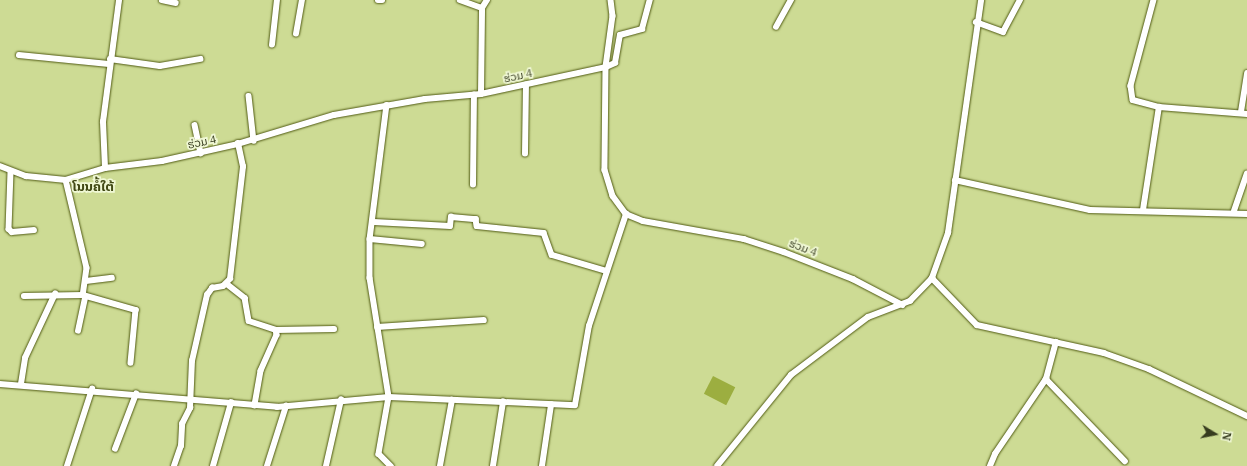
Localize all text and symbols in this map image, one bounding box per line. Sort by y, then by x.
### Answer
street label: ຮ່ວມ 4 [502,67,534,85]
street label: ຮ່ວມ 4 [186,133,218,151]
district label: ໂນນຄໍ້ໃຕ້ [72,179,114,195]
street label: ຮ່ວມ 4 [787,237,819,259]
north arrow [1195,414,1235,454]
text: N [1219,431,1234,442]

